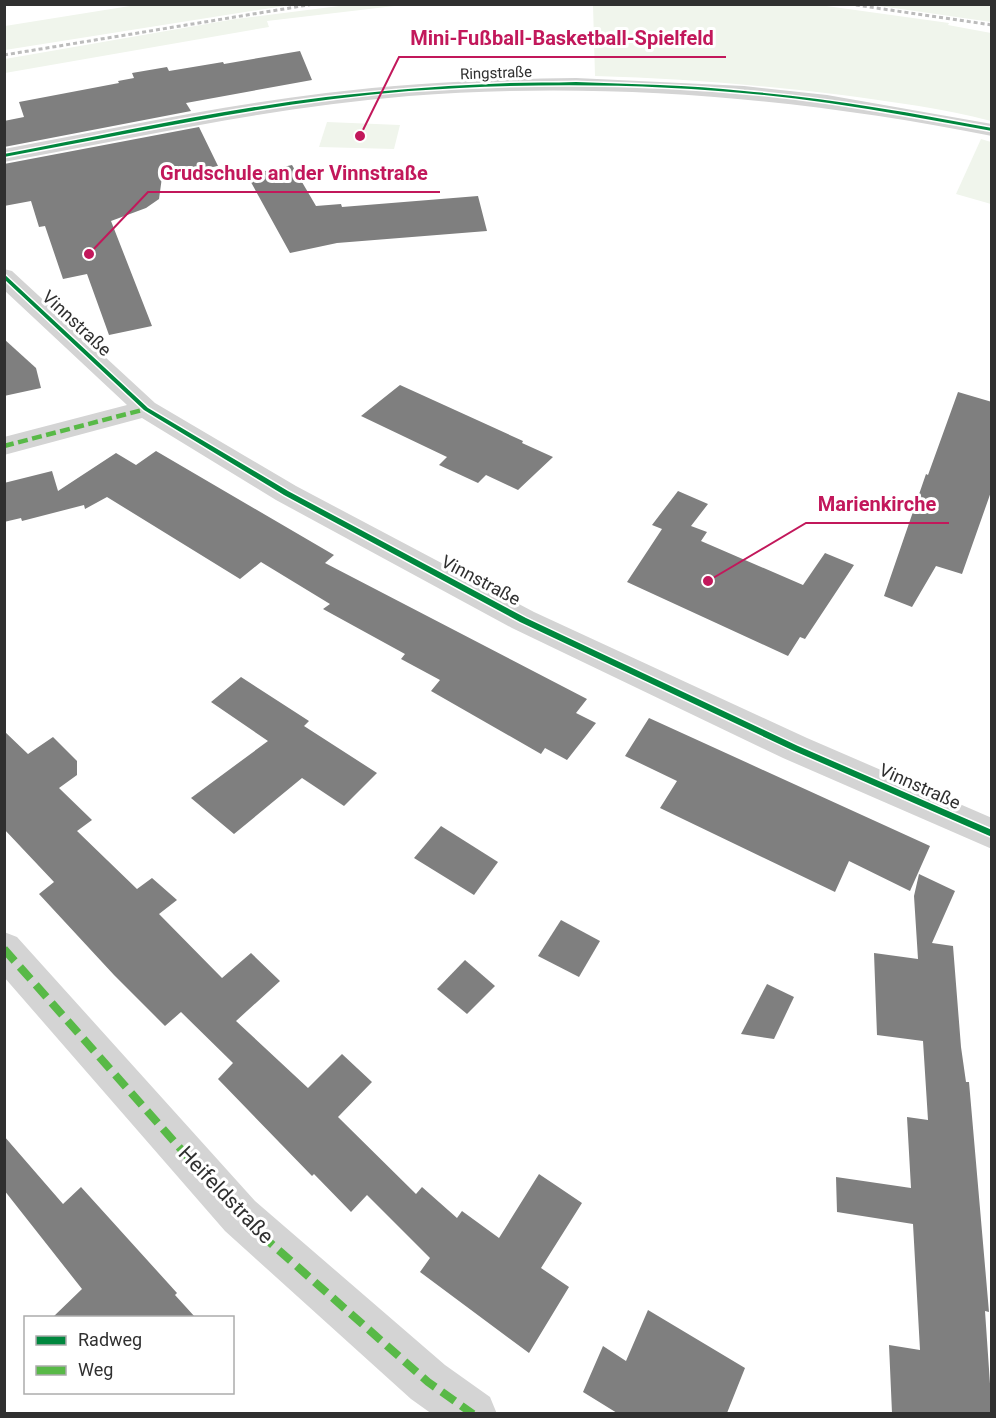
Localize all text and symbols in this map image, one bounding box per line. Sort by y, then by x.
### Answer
callout: Mini-Fußball-Basketball-Spielfeld [399,19,726,57]
text: Mini-Fußball-Basketball-Spielfeld [410,26,714,50]
street label: Ringstraße [460,63,532,83]
callout: Grudschule an der Vinnstraße [148,154,440,192]
text: Grudschule an der Vinnstraße [160,161,428,185]
street label: Vinnstraße [38,286,116,360]
callout: Marienkirche [806,485,949,523]
text: Marienkirche [818,492,936,516]
street label: Vinnstraße [438,550,524,610]
street label: Vinnstraße [876,759,964,813]
street label: Heifeldstraße [174,1141,278,1249]
legend [24,1316,234,1394]
text: Radweg [78,1329,142,1350]
text: Weg [78,1359,113,1380]

